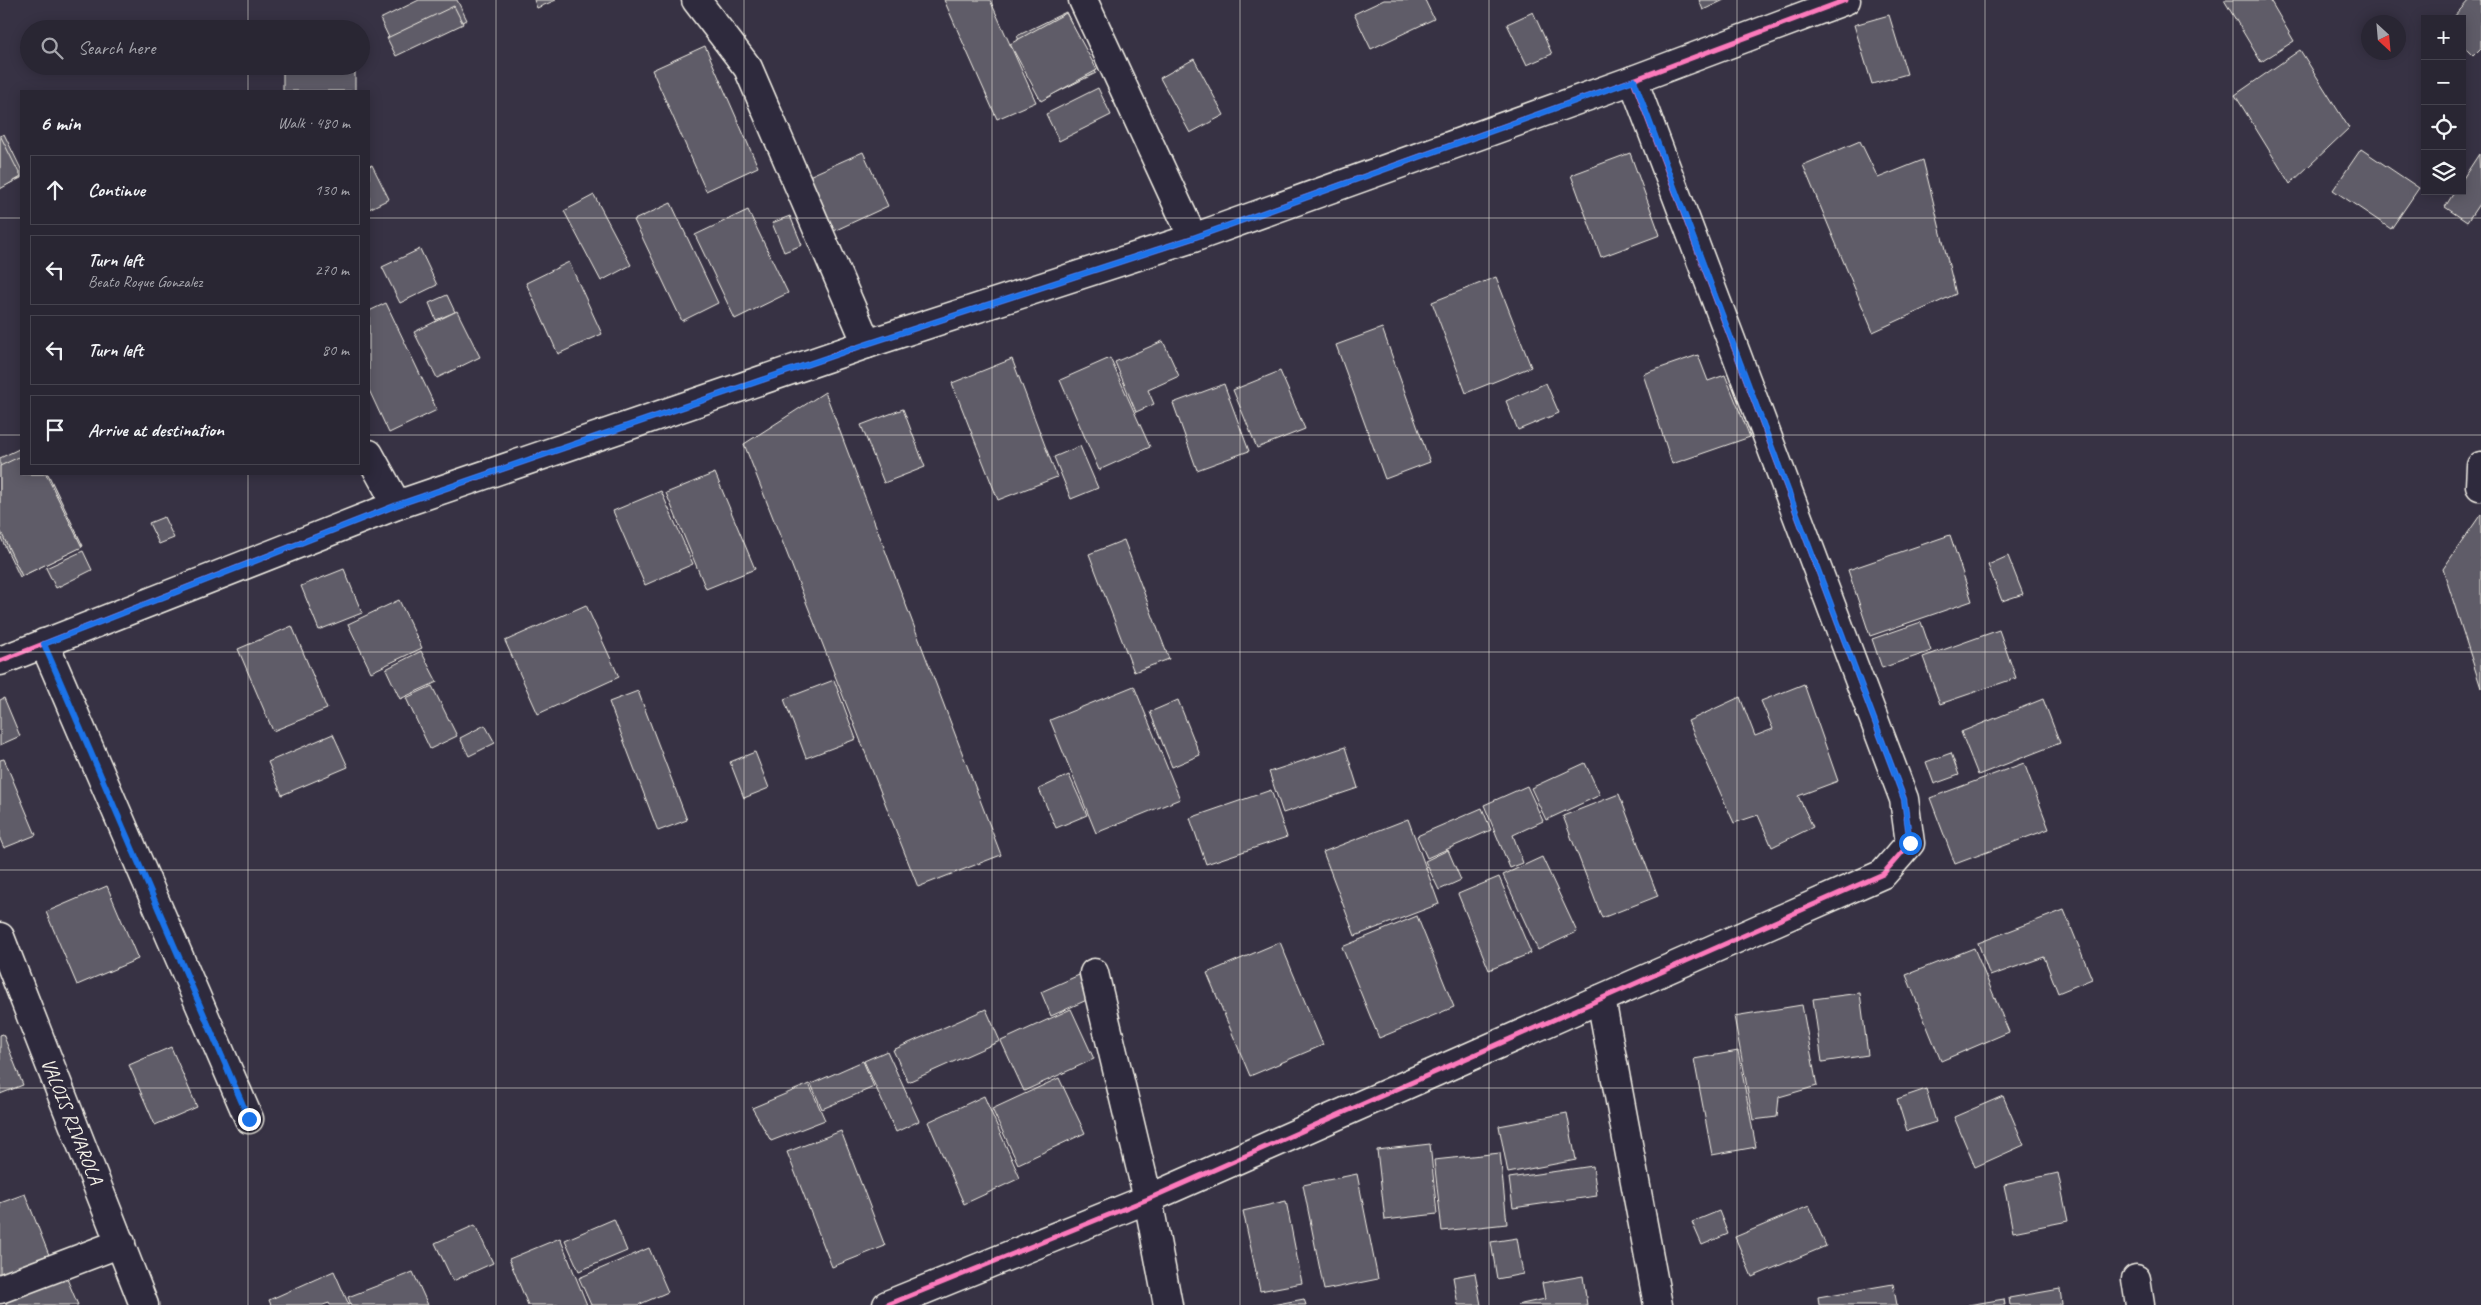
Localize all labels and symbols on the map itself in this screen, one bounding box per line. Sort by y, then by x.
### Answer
north arrow [2361,15,2406,60]
route start [1899,832,1922,855]
street label: VALOIS RIVAROLA [35,1054,109,1189]
route end [238,1108,261,1131]

